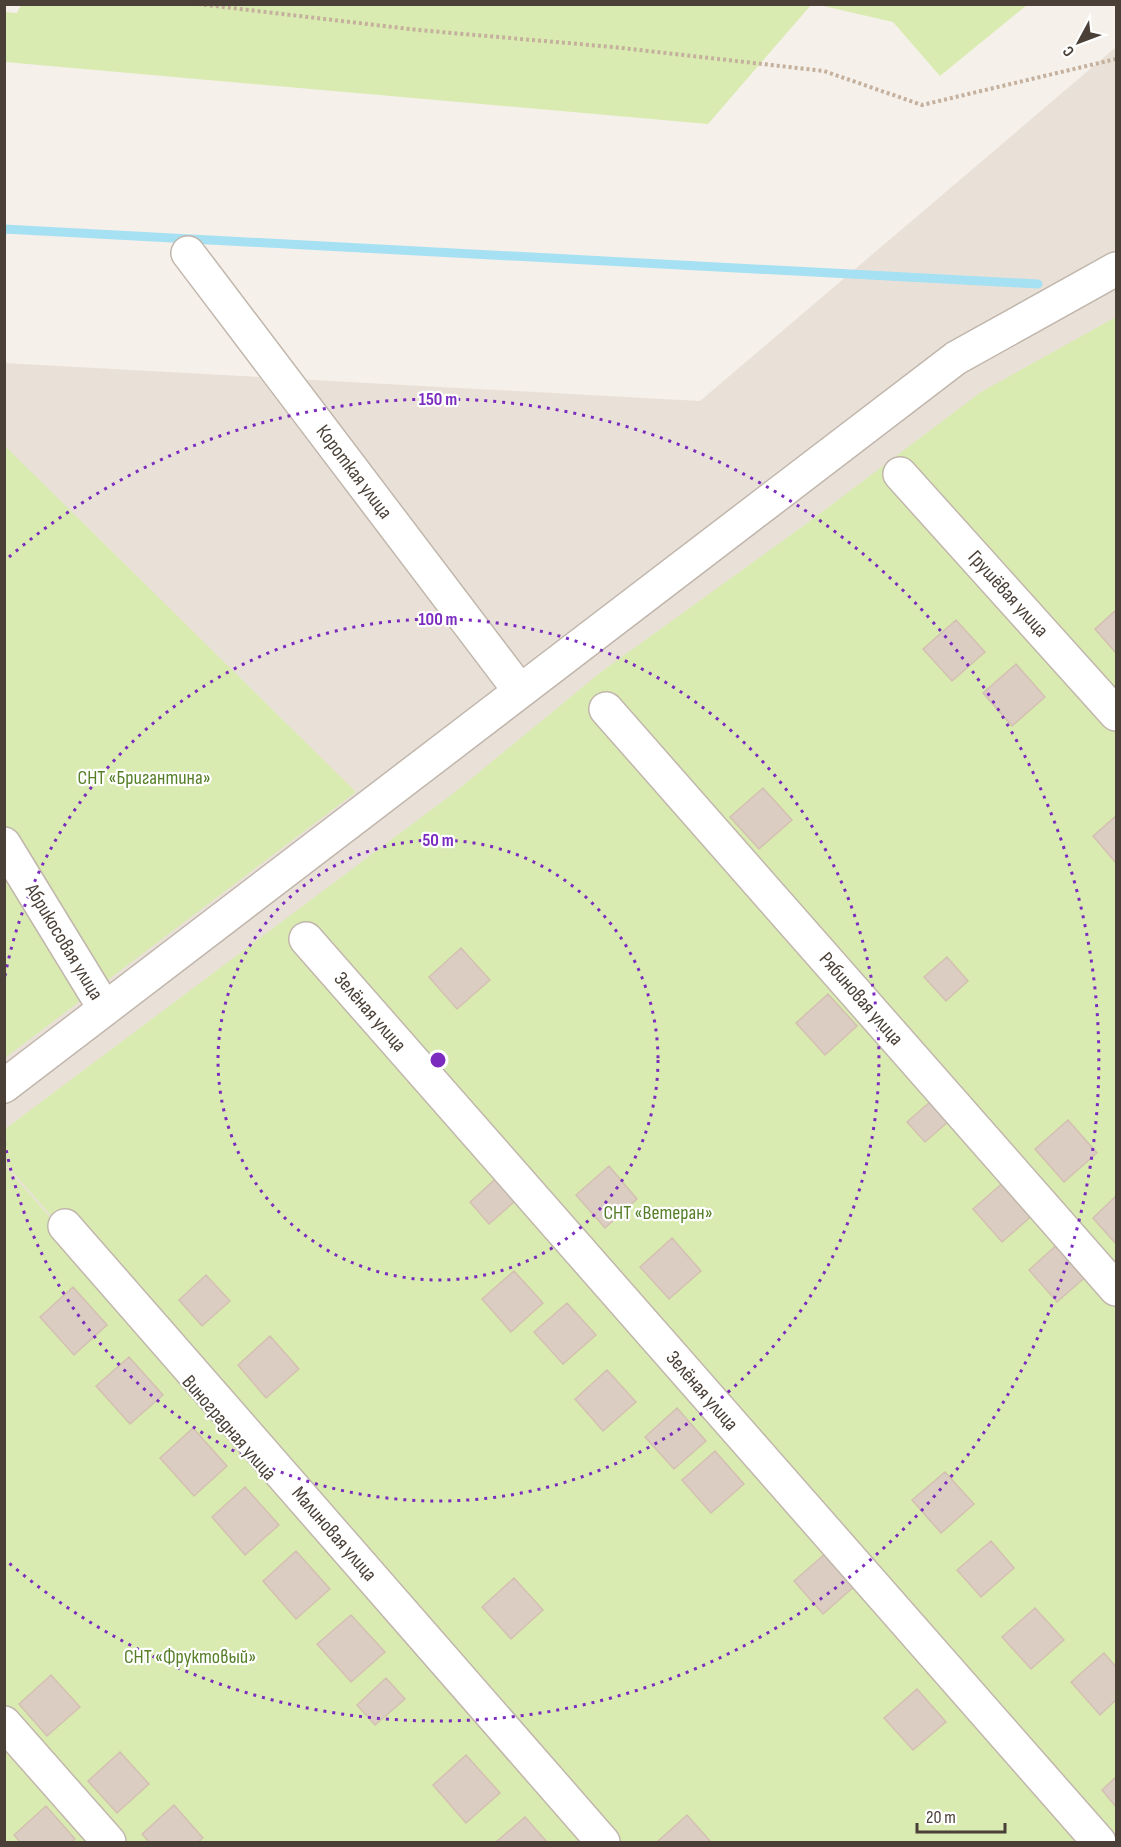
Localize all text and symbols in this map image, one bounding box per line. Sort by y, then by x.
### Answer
north arrow [1049,12,1109,72]
text: С [1059,42,1079,60]
text: 150 m [419,389,457,410]
street label: Короткая улица [311,420,397,524]
street label: Грушёвая улица [963,546,1053,642]
text: 100 m [419,609,458,630]
park label: СНТ «Бригантина» [77,766,211,790]
text: 50 m [422,830,454,851]
street label: Абрикосовая улица [19,879,108,1004]
street label: Рябиновая улица [814,947,908,1051]
street label: Зелёная улица [329,967,411,1057]
centre of rings [428,1050,448,1070]
park label: СНТ «Ветеран» [603,1201,713,1225]
street label: Зелёная улица [661,1346,743,1436]
street label: Виноградная улица [177,1370,281,1486]
street label: Малиновая улица [286,1482,382,1586]
park label: СНТ «Фруктовый» [124,1645,256,1669]
scale bar [917,1796,1006,1834]
text: 20 m [926,1807,956,1828]

